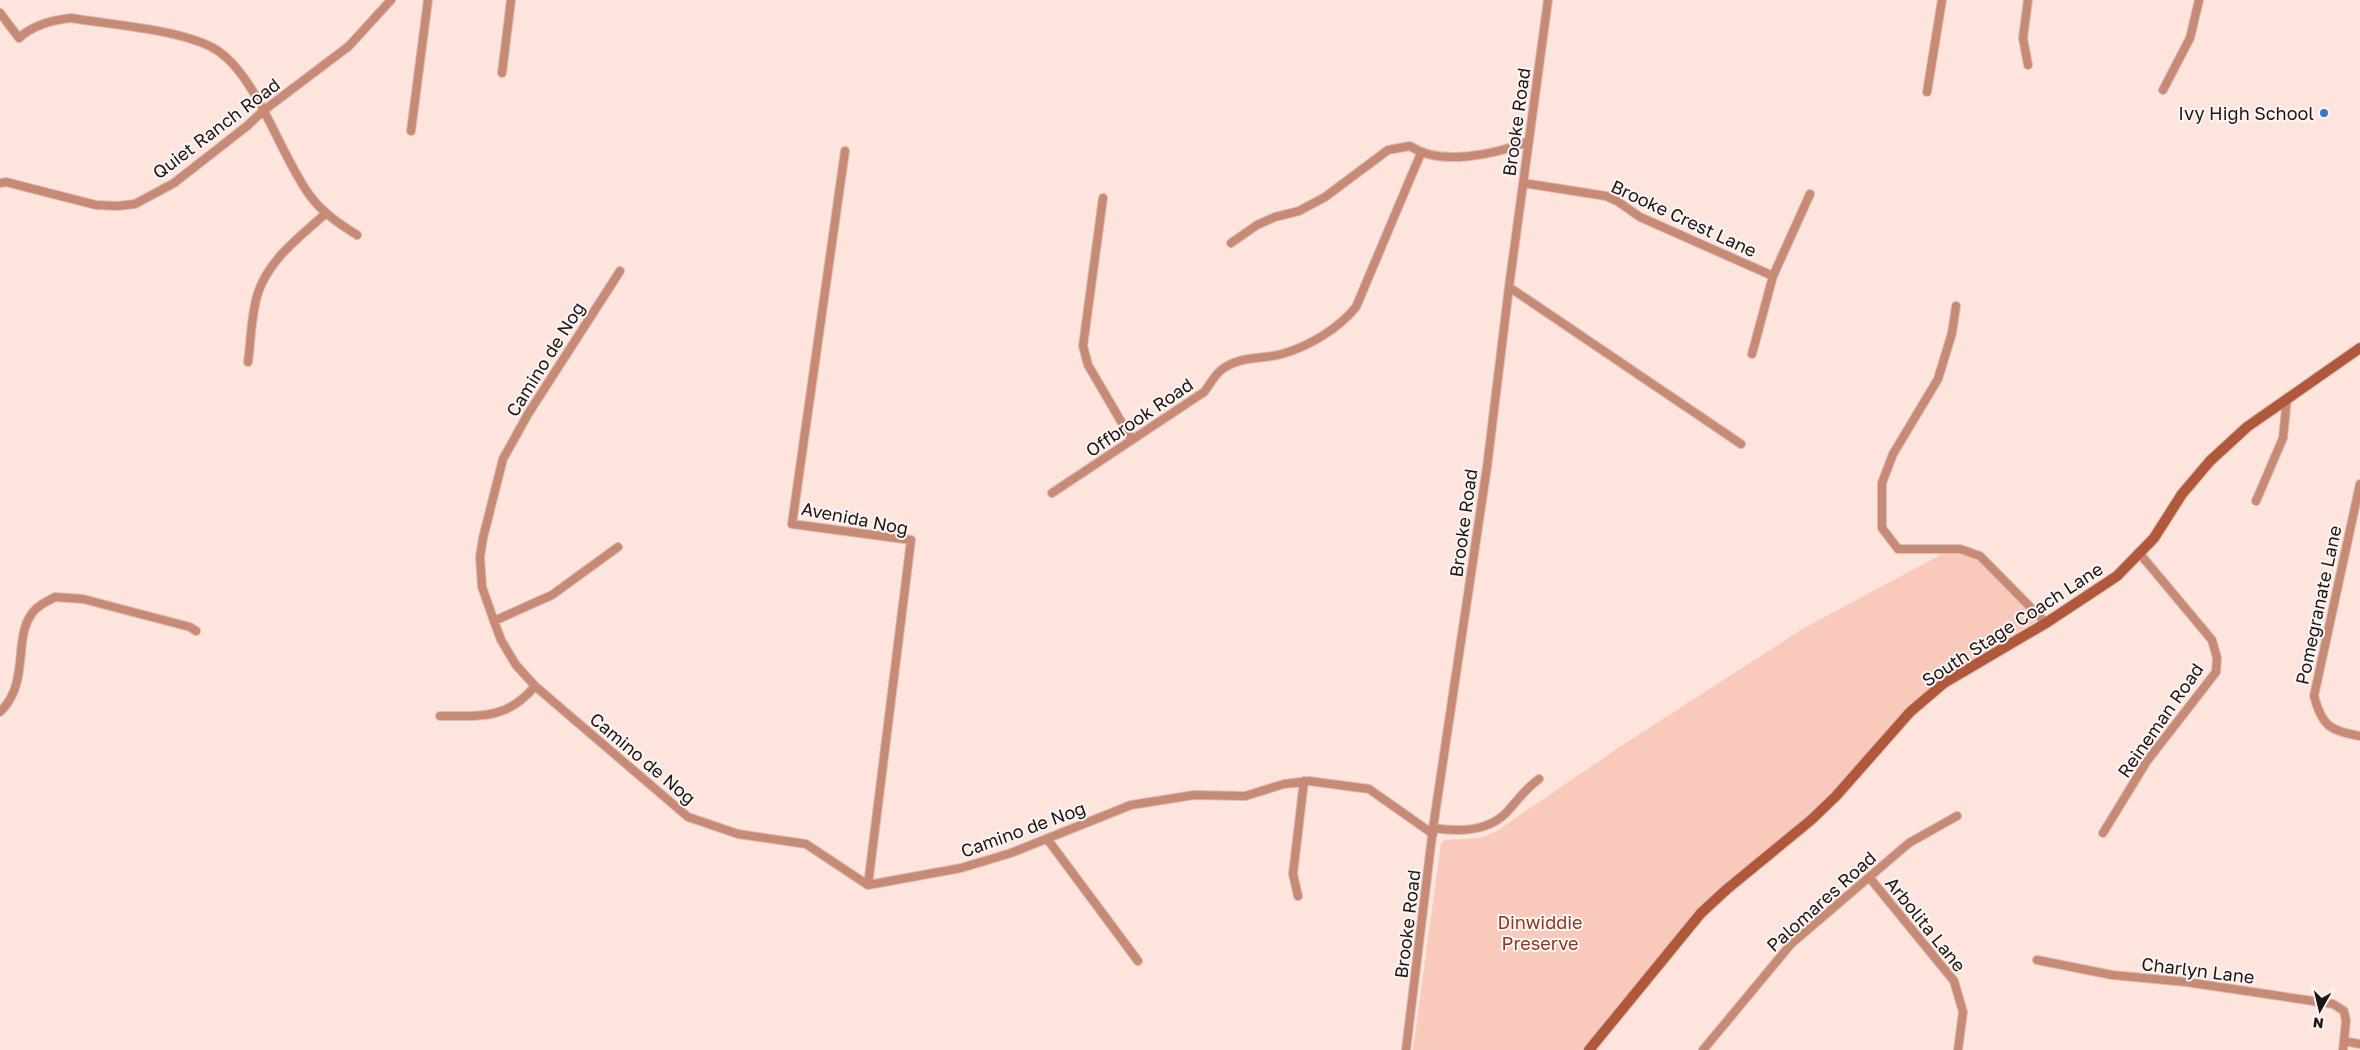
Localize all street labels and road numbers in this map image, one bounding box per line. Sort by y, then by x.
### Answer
street label: Brooke Road [1497,66,1535,178]
street label: Quiet Ranch Road [148,73,284,183]
street label: Brooke Crest Lane [1608,175,1760,261]
street label: Camino de Nog [501,298,589,420]
street label: Offbrook Road [1081,373,1197,461]
street label: Brooke Road [1444,467,1482,579]
street label: Avenida Nog [800,497,910,539]
street label: Pomegranate Lane [2290,523,2346,687]
street label: South Stage Coach Lane [1917,557,2107,691]
street label: Reineman Road [2112,659,2208,781]
street label: Camino de Nog [586,707,700,809]
street label: Camino de Nog [958,796,1088,862]
street label: Palomares Road [1762,846,1880,956]
street label: Brooke Road [1389,868,1425,980]
street label: Arbolita Lane [1881,872,1971,976]
street label: Charlyn Lane [2140,952,2256,988]

